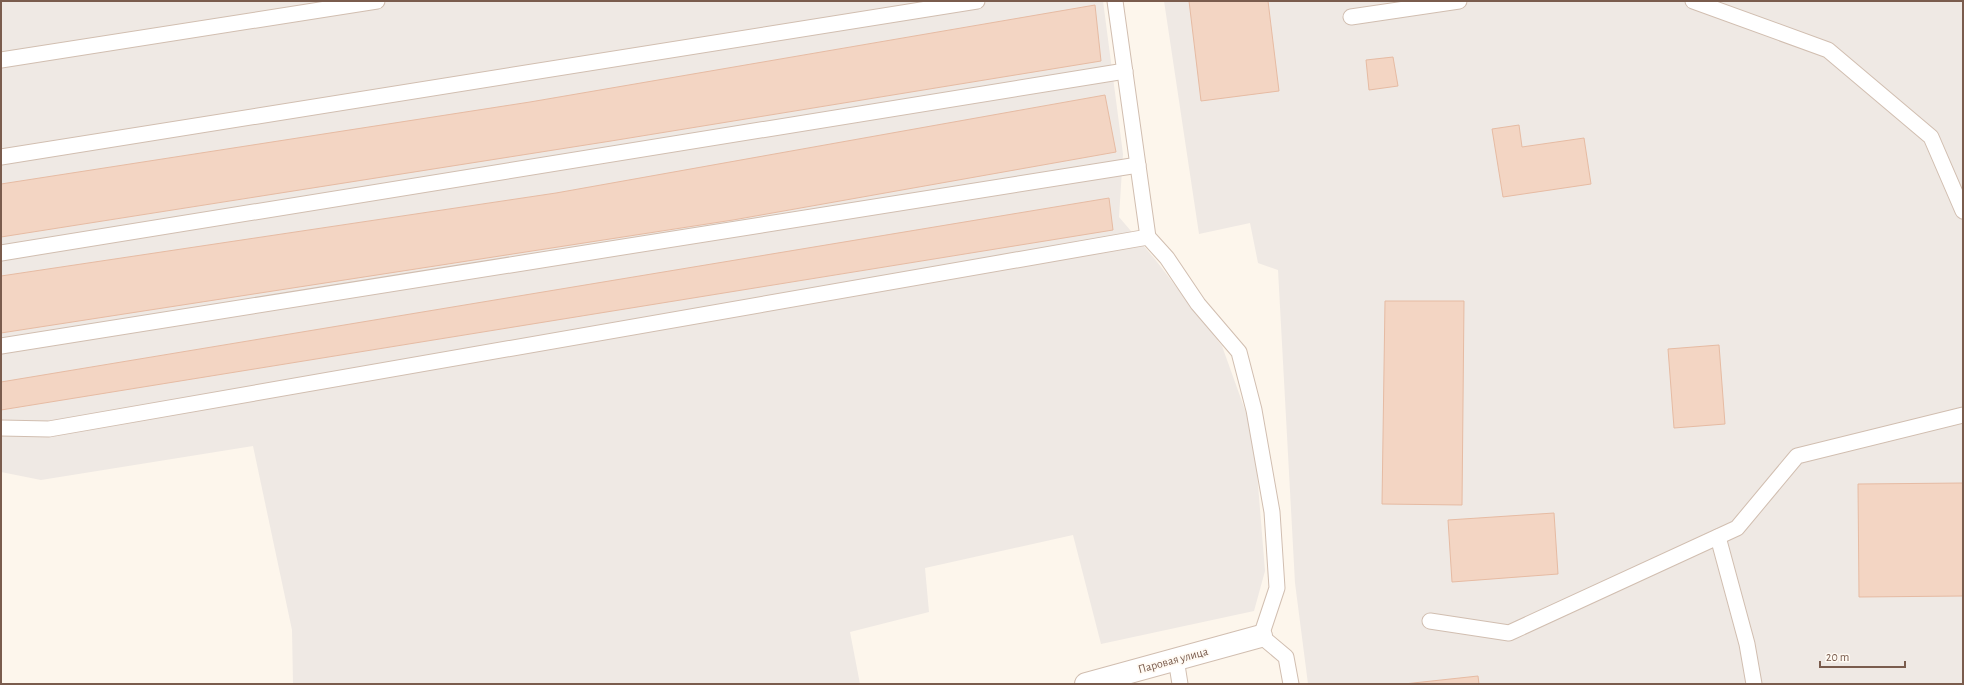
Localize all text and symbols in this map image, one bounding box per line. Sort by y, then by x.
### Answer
scale bar [1820,643,1905,669]
street label: Паровая улица [1137,645,1210,676]
text: 20 m [1826,651,1849,663]

